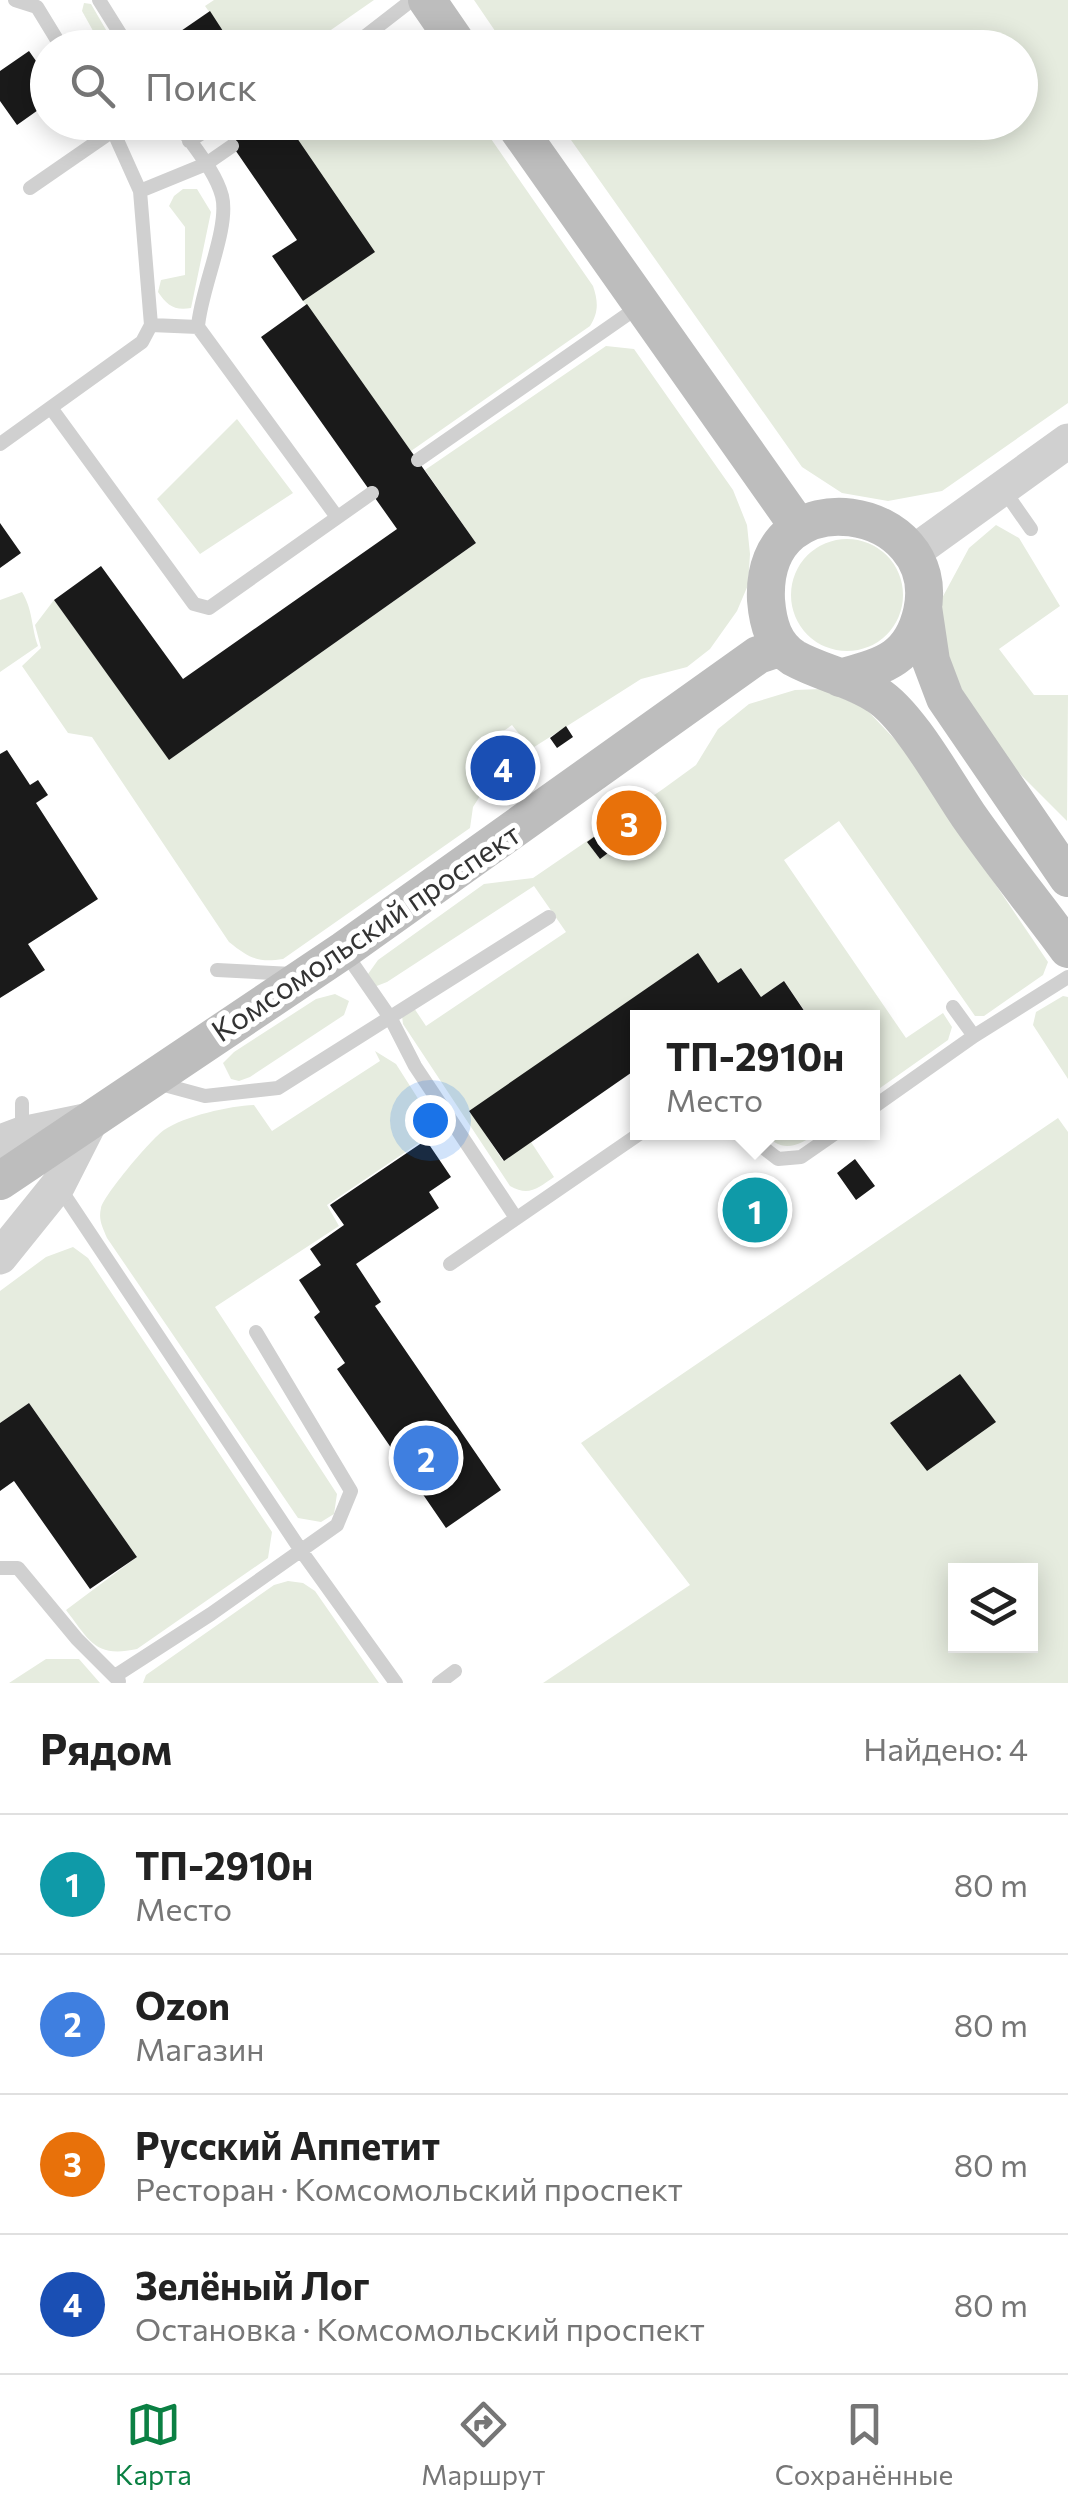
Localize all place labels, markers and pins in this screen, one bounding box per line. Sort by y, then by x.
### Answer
pin: 4 [470,730,536,806]
pin: 3 [596,786,662,860]
pin: 1 [722,1172,788,1248]
pin: 2 [394,1420,458,1496]

